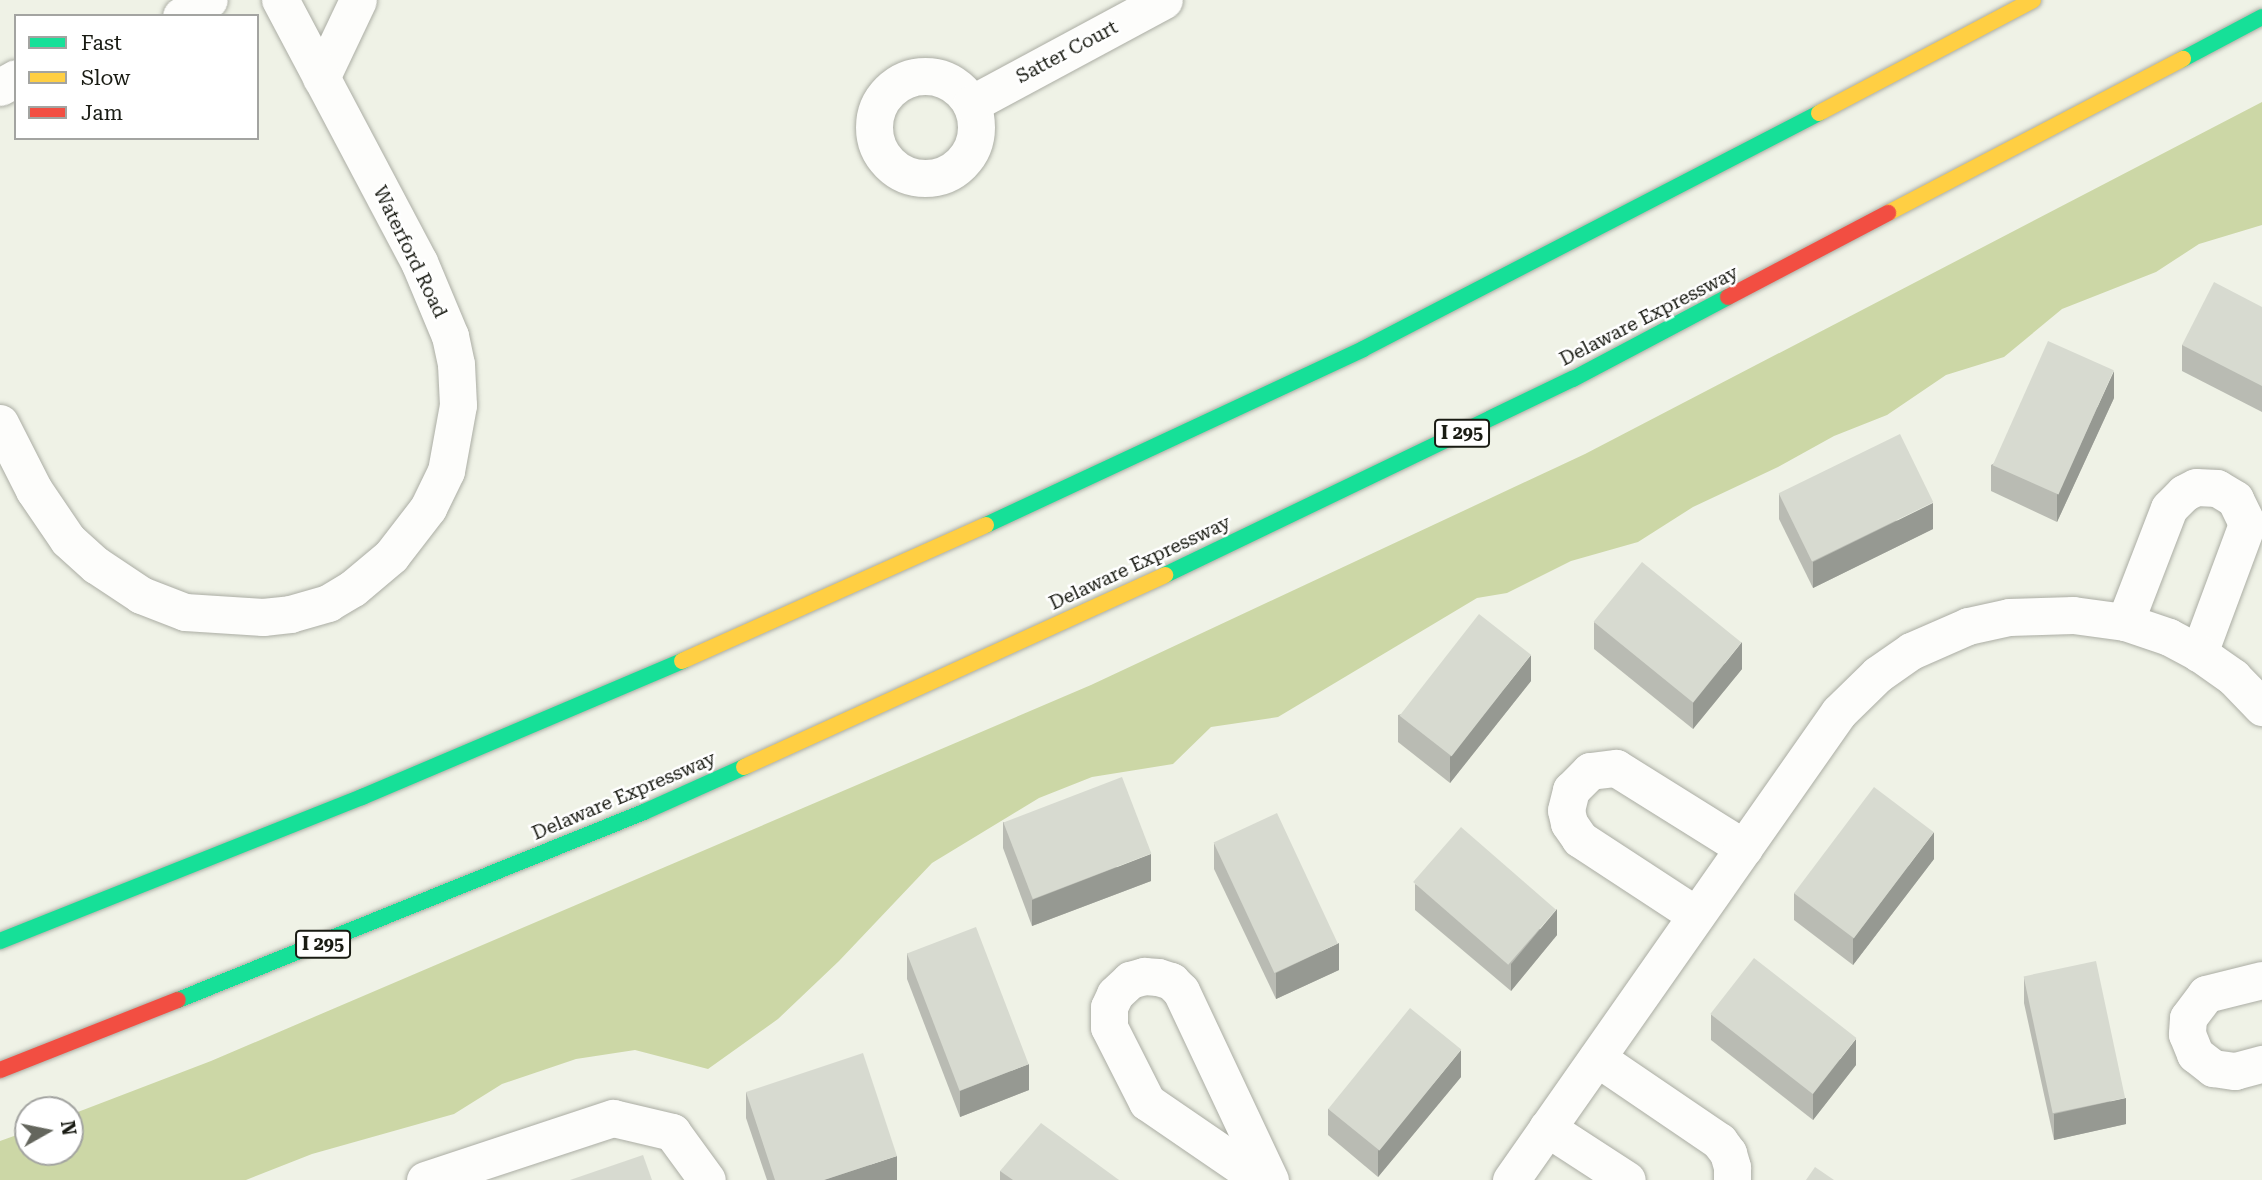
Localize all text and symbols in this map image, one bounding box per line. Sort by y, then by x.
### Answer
legend [14,14,259,140]
street label: Satter Court [1012,16,1122,88]
text: Fast [81,31,122,55]
text: Slow [81,66,130,90]
text: Jam [81,101,123,125]
street label: Waterford Road [368,182,452,322]
street label: Delaware Expressway [1556,261,1742,371]
road number: I 295 [1434,418,1490,447]
street label: Delaware Expressway [1046,511,1234,615]
street label: Delaware Expressway [529,747,719,845]
road number: I 295 [295,930,351,959]
north arrow [14,1096,84,1166]
text: N [56,1119,81,1137]

